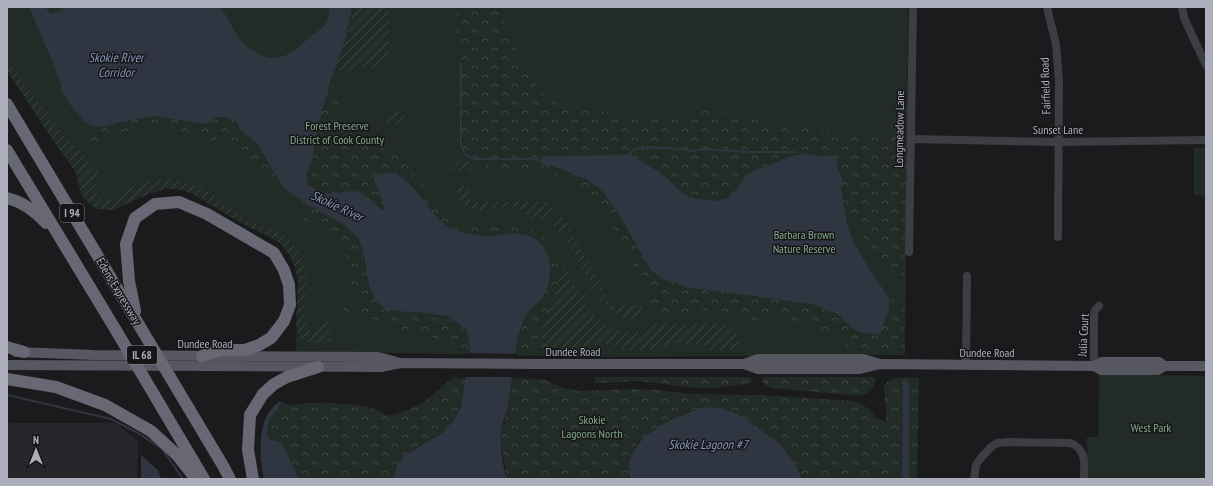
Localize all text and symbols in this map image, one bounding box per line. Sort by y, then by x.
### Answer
water label: Skokie River Corridor [88,49,146,81]
street label: Fairfield Road [1037,57,1053,115]
street label: Longmeadow Lane [891,90,907,168]
park label: Forest Preserve District of Cook County [290,118,384,147]
street label: Sunset Lane [1033,122,1083,137]
water label: Skokie River [308,187,368,226]
road number: I 94 [60,204,84,222]
park label: Barbara Brown Nature Reserve [773,227,835,256]
street label: Edens Expressway [93,255,145,328]
street label: Julia Court [1074,312,1092,358]
street label: Dundee Road [178,336,232,351]
street label: Dundee Road [546,344,600,359]
street label: Dundee Road [960,345,1014,360]
road number: IL 68 [127,346,157,364]
park label: Skokie Lagoons North [562,412,622,441]
park label: West Park [1131,420,1172,435]
north arrow [16,430,56,470]
text: N [33,433,39,447]
water label: Skokie Lagoon #7 [668,436,750,453]

